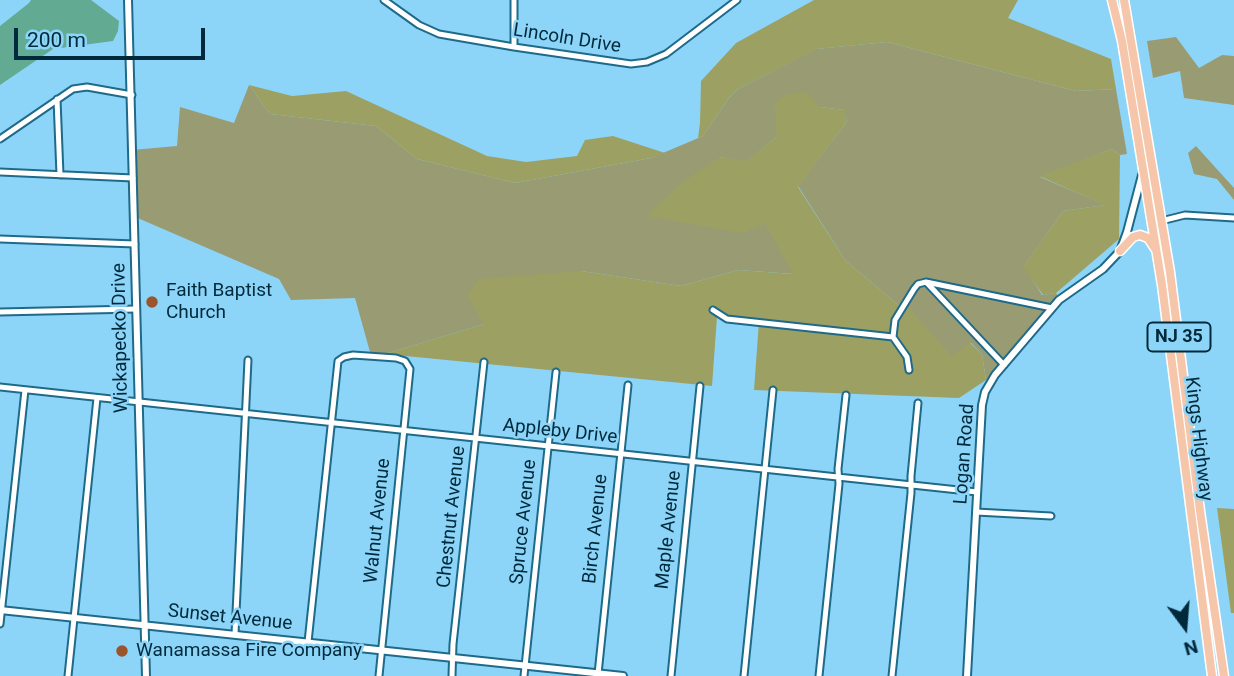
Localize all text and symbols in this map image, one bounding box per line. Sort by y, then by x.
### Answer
scale bar [18,14,208,58]
street label: Lincoln Drive [512,19,622,59]
text: 200 m [27,28,86,52]
street label: Wickapecko Drive [108,263,134,413]
place label: Faith Baptist Church [166,280,272,324]
marker: Faith Baptist Church [144,294,160,310]
road number: NJ 35 [1148,323,1210,352]
street label: Kings Highway [1179,376,1217,502]
street label: Logan Road [950,403,980,505]
street label: Appleby Drive [501,415,619,449]
street label: Chestnut Avenue [433,445,471,589]
street label: Walnut Avenue [360,457,396,585]
street label: Spruce Avenue [506,458,542,586]
street label: Maple Avenue [651,470,687,590]
street label: Birch Avenue [579,473,613,585]
north arrow [1150,592,1220,662]
street label: Sunset Avenue [167,600,293,636]
text: N [1181,635,1201,661]
place label: Wanamassa Fire Company [136,640,362,662]
marker: Wanamassa Fire Company [114,643,130,659]

